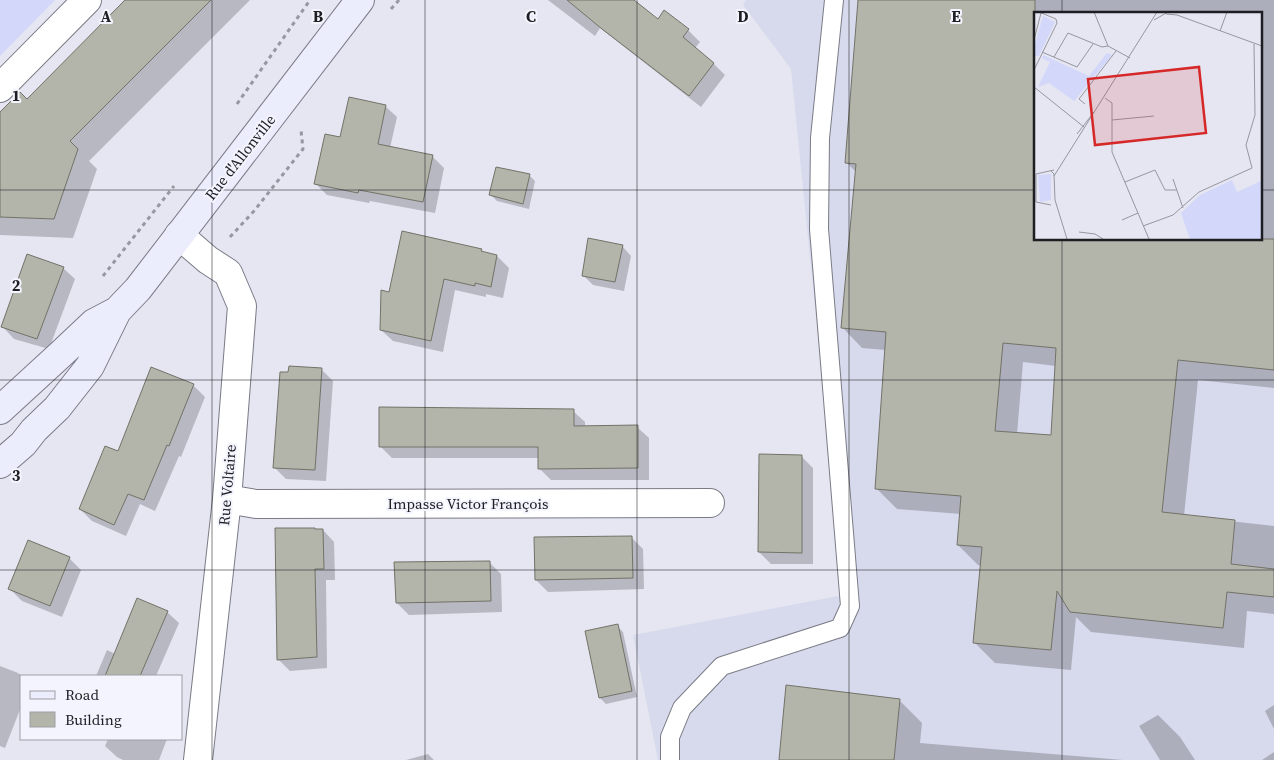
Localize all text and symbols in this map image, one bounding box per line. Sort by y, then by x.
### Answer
text: A [101,5,112,27]
text: B [313,5,324,27]
text: C [526,5,536,27]
text: D [737,5,749,27]
text: E [951,5,961,27]
inset map [1034,12,1262,240]
text: 1 [12,84,20,106]
street label: Rue d'Allonville [200,110,280,204]
text: 2 [12,274,21,296]
street label: Rue Voltaire [213,443,241,526]
text: 3 [12,464,21,486]
street label: Impasse Victor François [387,493,549,514]
legend [20,675,182,740]
text: Road [65,684,99,705]
text: Building [65,709,122,730]

